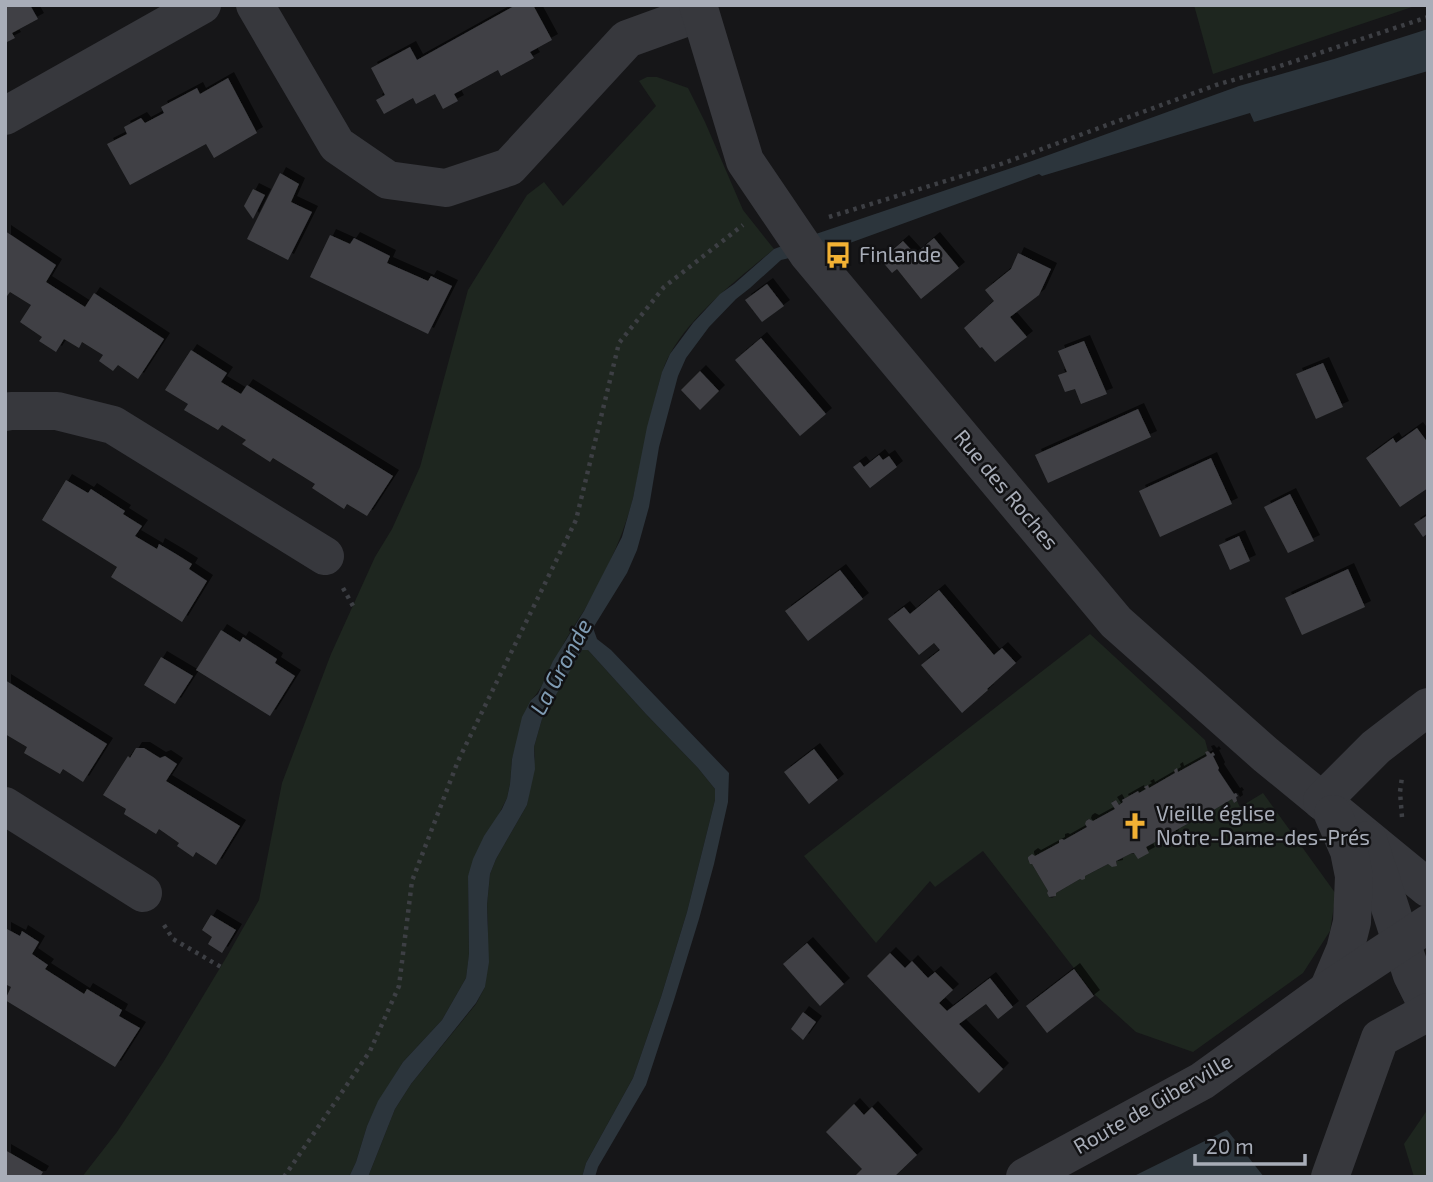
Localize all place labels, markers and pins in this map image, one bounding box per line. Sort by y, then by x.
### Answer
bus stop icon: Finlande [823,240,853,270]
place label: Finlande [859,241,941,266]
place label: Vieille église Notre-Dame-des-Prés [1156,800,1370,849]
church icon: Vieille église Notre-Dame-des-Prés [1120,811,1150,841]

